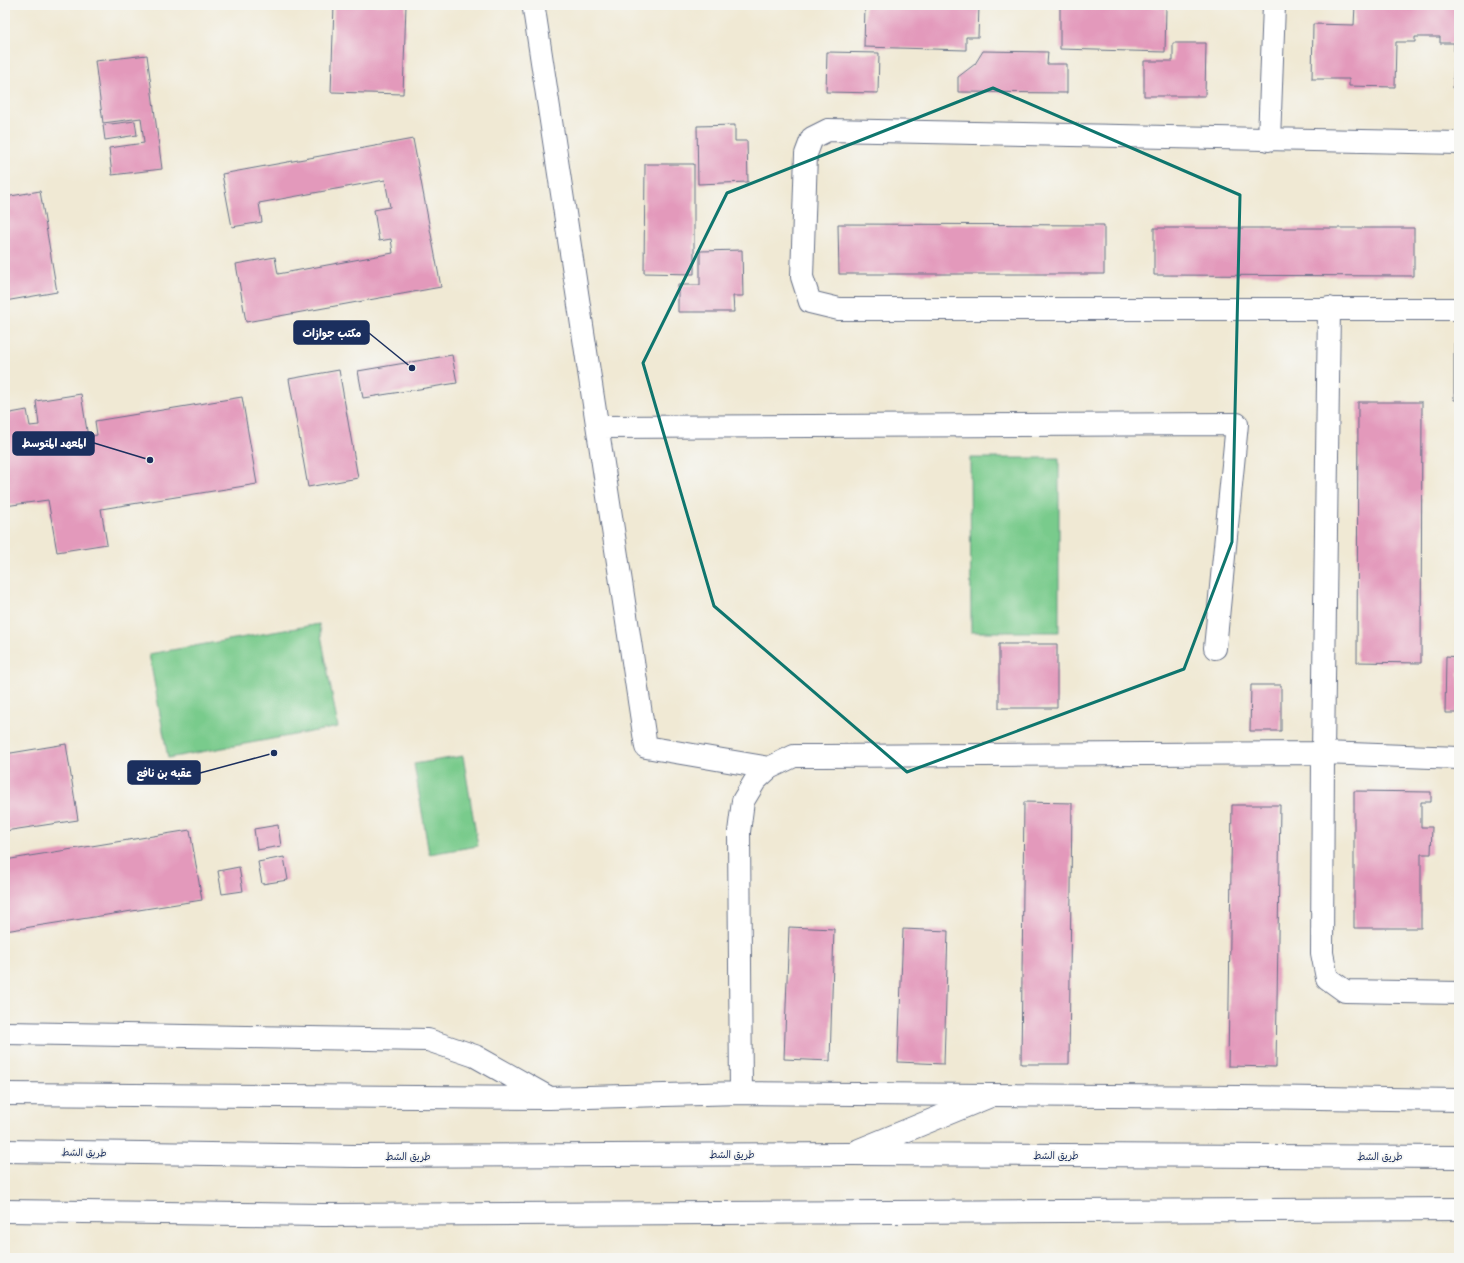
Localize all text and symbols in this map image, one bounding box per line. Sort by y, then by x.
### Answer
callout: مكتب جوازات [294,321,369,344]
text: مكتب جوازات [303,327,361,341]
callout: المعهد المتوسط [13,432,94,455]
text: المعهد المتوسط [22,437,86,451]
callout: عقبه بن نافع [128,761,200,784]
text: عقبه بن نافع [136,767,192,781]
street label: طريق الشط [61,1147,107,1159]
street label: طريق الشط [709,1149,755,1161]
street label: طريق الشط [1033,1150,1079,1162]
street label: طريق الشط [385,1151,431,1163]
street label: طريق الشط [1357,1151,1403,1163]

